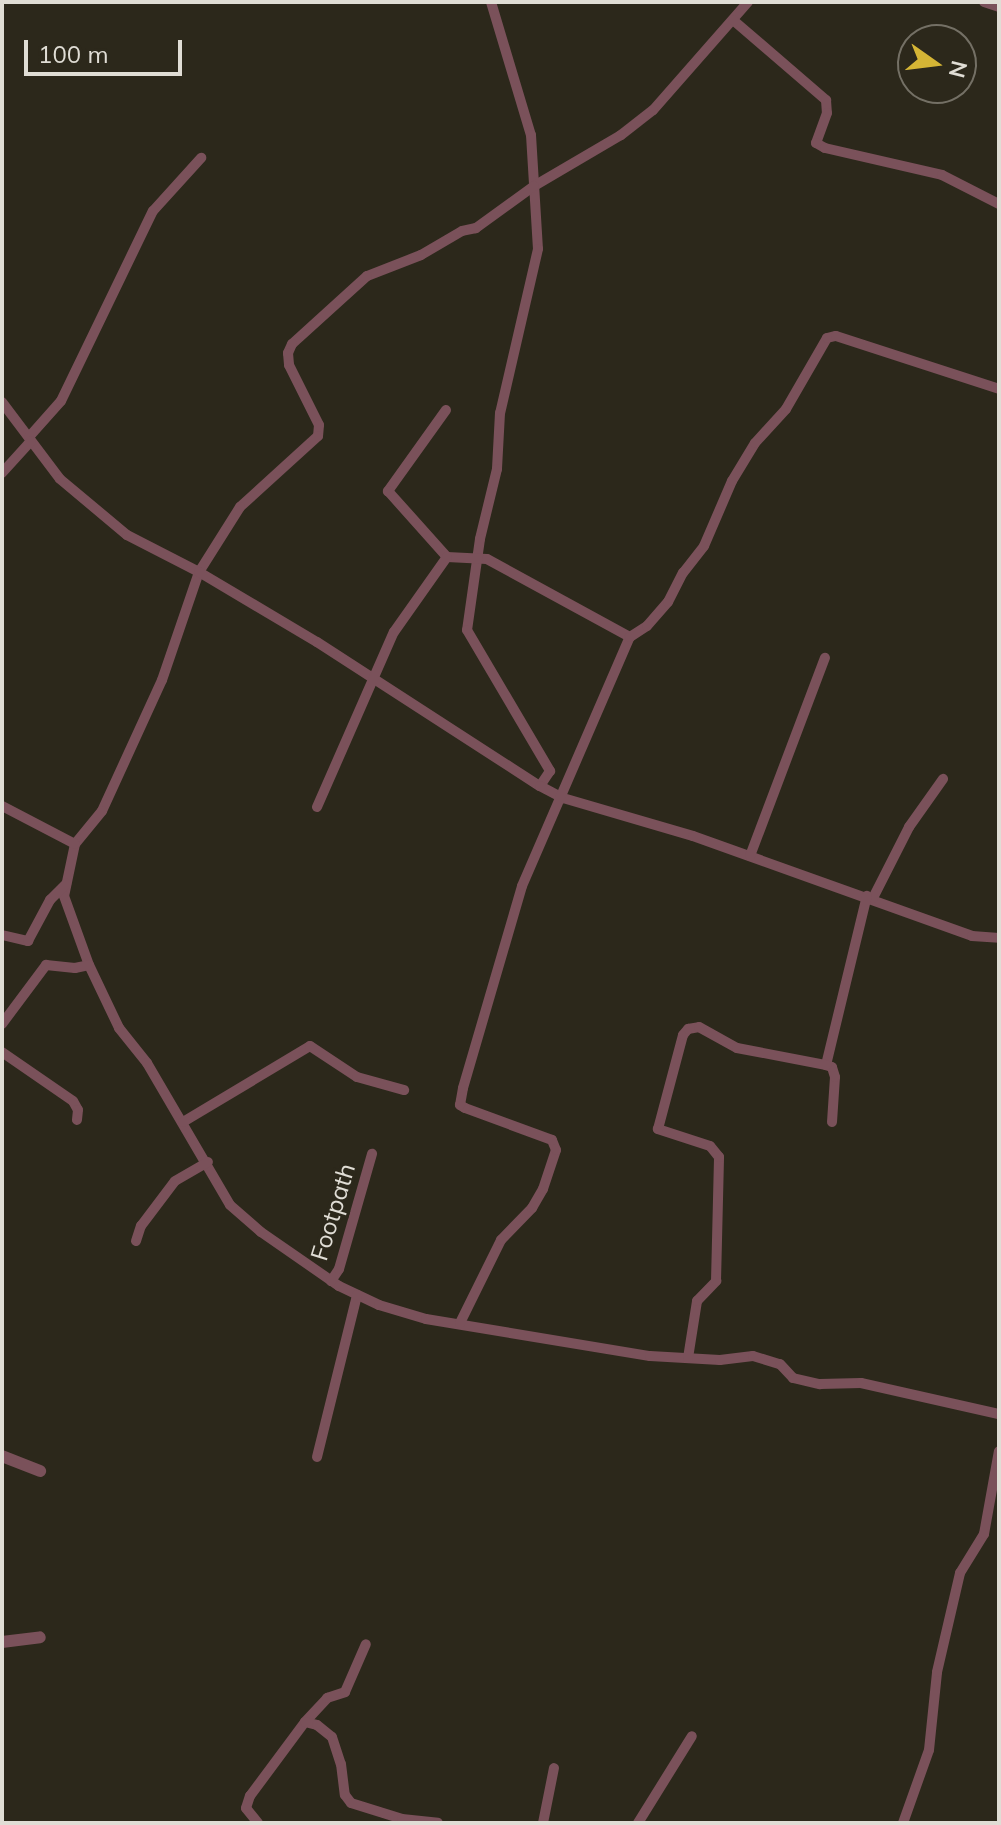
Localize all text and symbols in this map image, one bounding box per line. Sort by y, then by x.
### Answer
scale bar [28,24,186,74]
north arrow [897,24,977,104]
text: 100 m [38,39,109,69]
text: N [943,58,974,81]
street label: Footpath [305,1160,361,1264]

